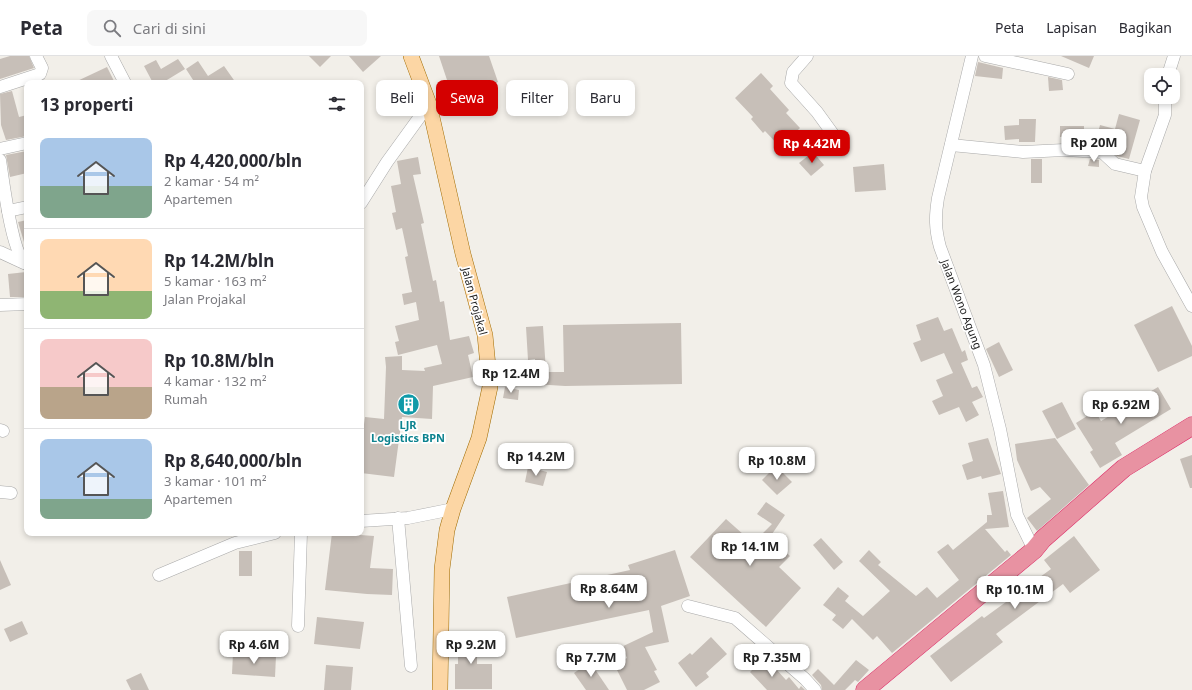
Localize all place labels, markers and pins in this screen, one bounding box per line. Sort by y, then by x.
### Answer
pin: Rp 20M [1061,129,1127,163]
pin: Rp 4.42M [771,130,853,164]
pin: Rp 12.4M [470,360,552,394]
building icon: LJR Logistics BPN [395,391,421,417]
pin: Rp 6.92M [1080,391,1162,425]
place label: LJR Logistics BPN [371,417,445,445]
pin: Rp 14.2M [495,443,577,477]
pin: Rp 10.8M [736,447,818,481]
pin: Rp 14.1M [709,533,791,567]
pin: Rp 8.64M [568,575,650,609]
pin: Rp 10.1M [974,576,1056,610]
pin: Rp 4.6M [217,631,291,665]
pin: Rp 9.2M [434,631,508,665]
pin: Rp 7.7M [554,644,628,678]
pin: Rp 7.35M [731,644,813,678]

